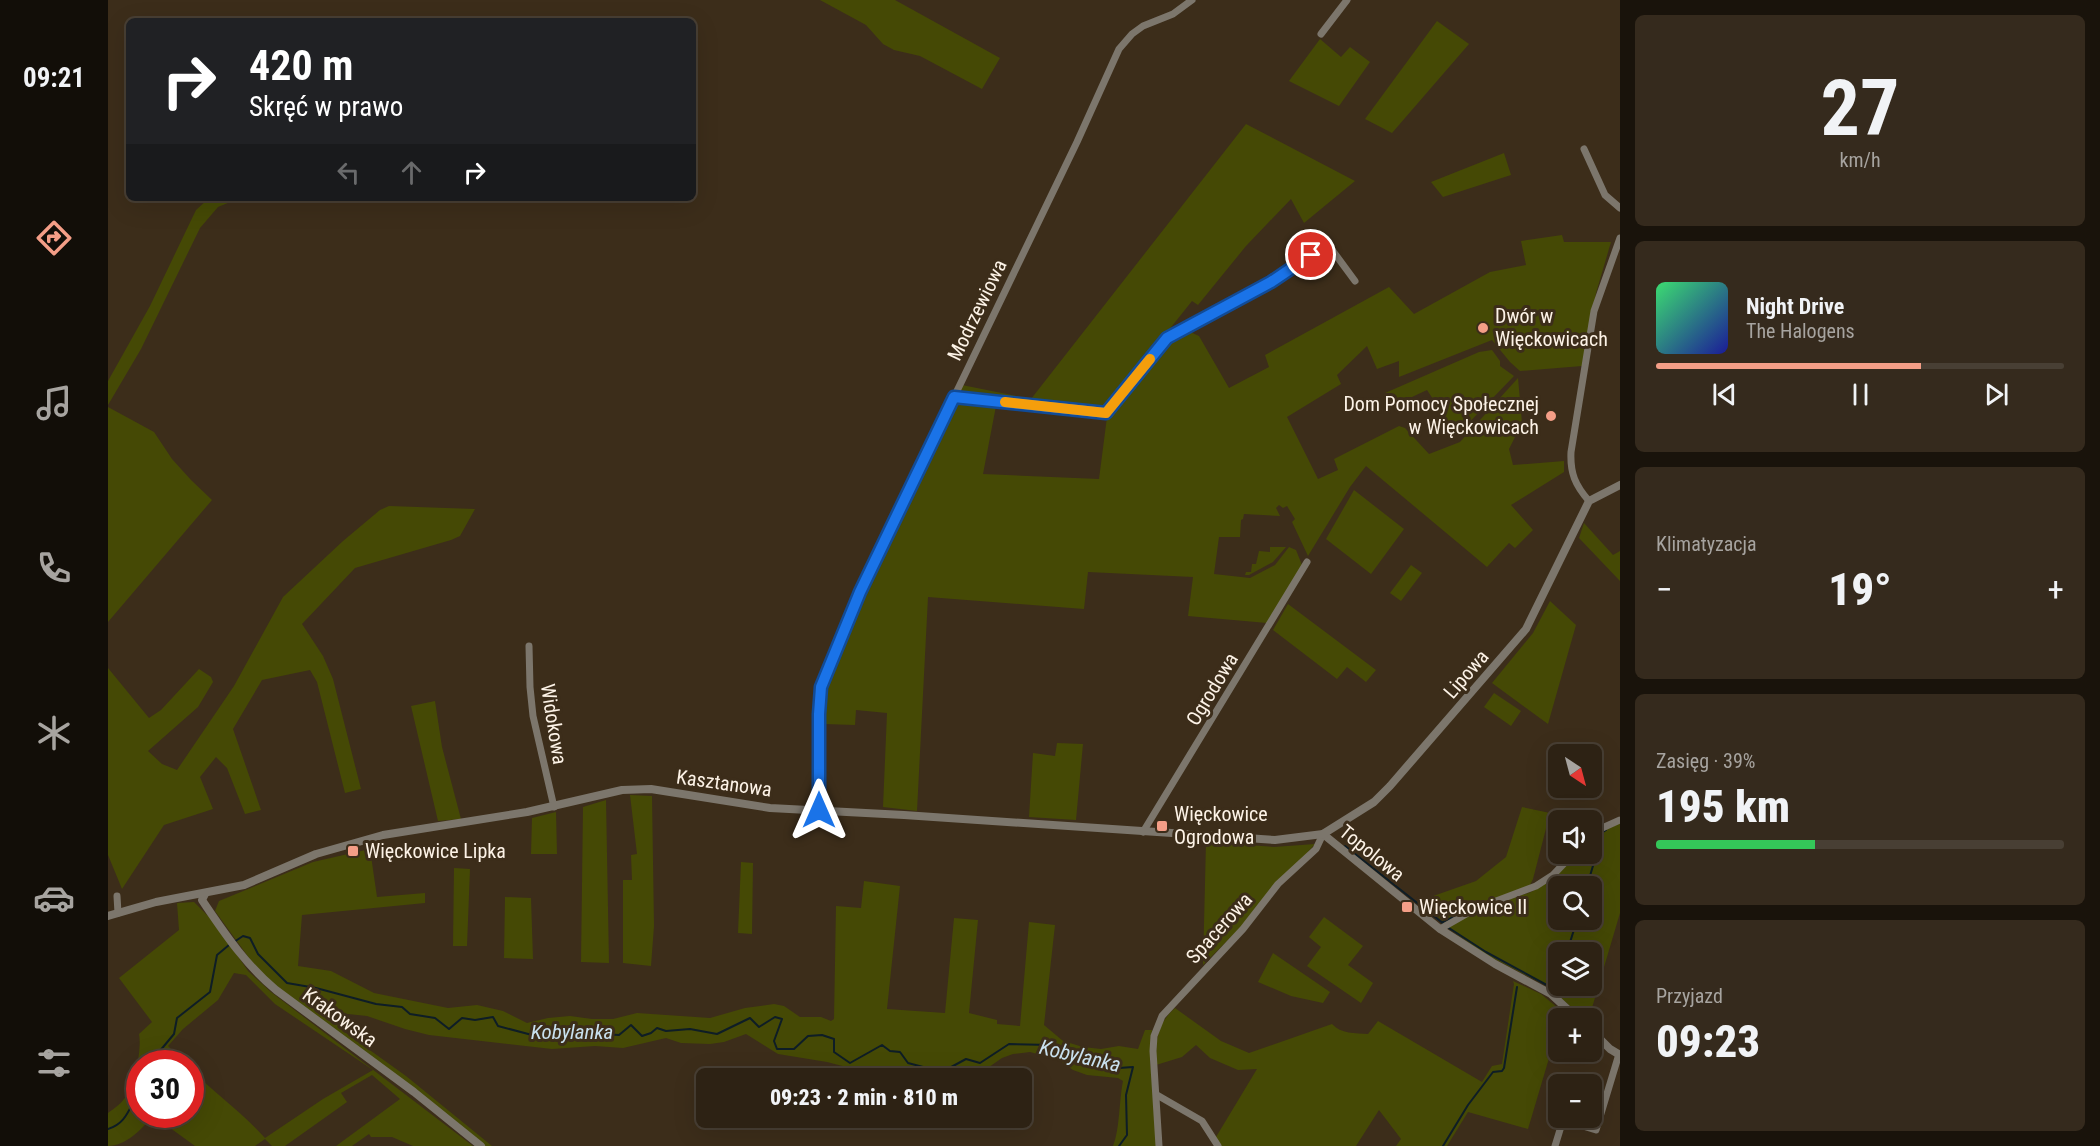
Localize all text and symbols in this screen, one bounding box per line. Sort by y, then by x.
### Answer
text: 420 m [249,41,354,90]
icon: right [150,42,228,120]
text: 09:21 [23,62,85,94]
text: 27 [1821,63,1899,154]
text: Skręć w prawo [249,91,403,123]
text: km/h [1839,148,1881,172]
icon: left [332,156,365,189]
icon: ahead [395,156,428,189]
icon: right [458,156,491,189]
icon: directions [33,217,75,259]
pin [1285,229,1336,280]
icon: arrive [1294,238,1327,271]
street label: Modrzewiowa [942,256,1012,364]
text: Night Drive [1746,294,1844,319]
place label: Dwór w Więckowicach [1495,304,1608,351]
text: The Halogens [1746,319,1855,343]
marker: Dwór w Więckowicach [1476,321,1490,335]
icon: previous [1708,378,1741,411]
icon: pause [1844,378,1877,411]
icon: next [1980,378,2013,411]
icon: music [33,382,75,424]
place label: Dom Pomocy Społecznej w Więckowicach [1343,392,1539,439]
marker: Dom Pomocy Społecznej w Więckowicach [1544,409,1558,423]
text: Klimatyzacja [1656,532,1757,556]
icon: phone [33,547,75,589]
text: 19° [1828,563,1892,616]
text: − [1656,570,1673,609]
text: + [2048,570,2064,609]
street label: Lipowa [1438,645,1494,703]
street label: Ogrodowa [1181,648,1243,730]
street label: Widokowa [536,682,572,766]
icon: climate [33,712,75,754]
north arrow [1548,744,1602,798]
map controls [1548,744,1602,1128]
text: Zasięg · 39% [1656,749,1755,773]
street label: Kasztanowa [675,764,773,802]
position arrow [787,778,851,842]
text: 195 km [1656,780,1790,833]
place label: Więckowice Ogrodowa [1174,802,1268,849]
button: sound [1548,810,1602,864]
marker: Więckowice Ogrodowa [1155,819,1169,833]
street label: Topolowa [1335,820,1409,886]
place label: Więckowice Lipka [365,839,506,863]
marker: Więckowice Lipka [346,844,360,858]
button: search [1548,876,1602,930]
icon: car [33,877,75,919]
street label: Spacerowa [1181,888,1257,968]
place label: Więckowice II [1419,895,1527,919]
marker: Więckowice II [1400,900,1414,914]
button: layers [1548,942,1602,996]
street label: Krakowska [298,982,382,1052]
text: Przyjazd [1656,984,1723,1008]
button: + [1548,1008,1602,1062]
text: 09:23 [1656,1015,1760,1068]
water label: Kobylanka [531,1020,613,1044]
water label: Kobylanka [1037,1035,1123,1077]
icon: filters [33,1042,75,1084]
speed limit sign: 30 [126,1050,204,1128]
button: − [1548,1074,1602,1128]
text: 09:23 · 2 min · 810 m [770,1085,958,1110]

